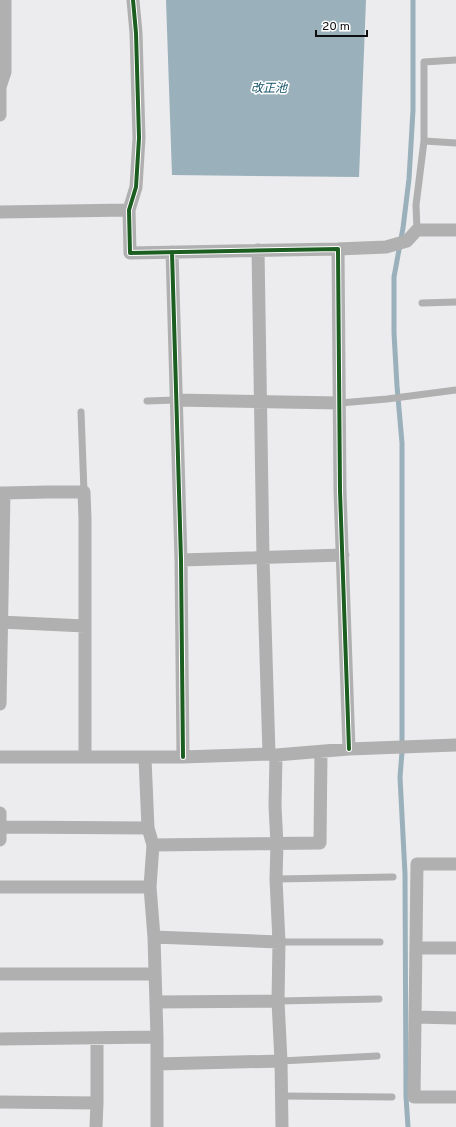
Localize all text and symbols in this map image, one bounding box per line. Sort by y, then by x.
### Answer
scale bar [316,12,367,38]
text: 20 m [322,19,350,35]
water label: 改正池 [251,81,288,97]

